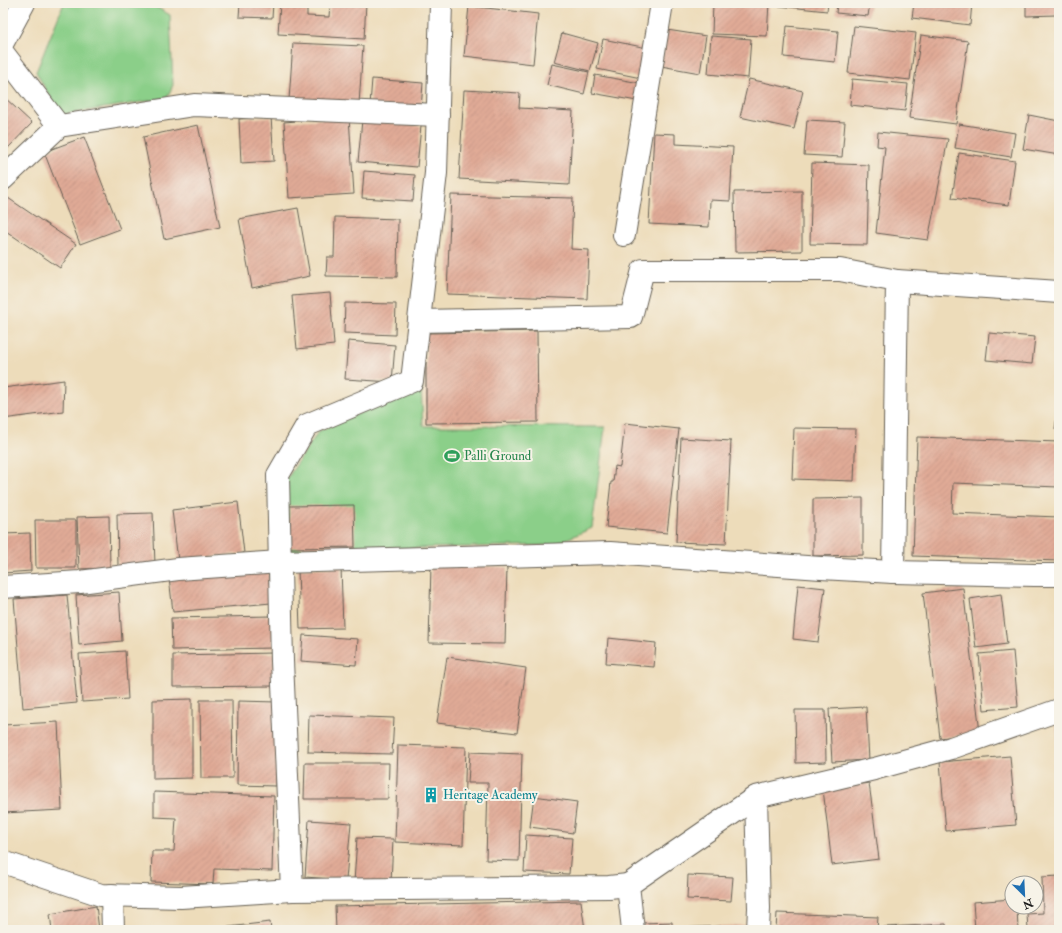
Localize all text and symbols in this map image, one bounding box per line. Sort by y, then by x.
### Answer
sports icon: Palli Ground [443,447,461,465]
place label: Palli Ground [464,448,532,464]
building icon: Heritage Academy [422,786,440,804]
place label: Heritage Academy [443,787,538,804]
north arrow [1004,875,1044,915]
text: N [1020,895,1036,912]

